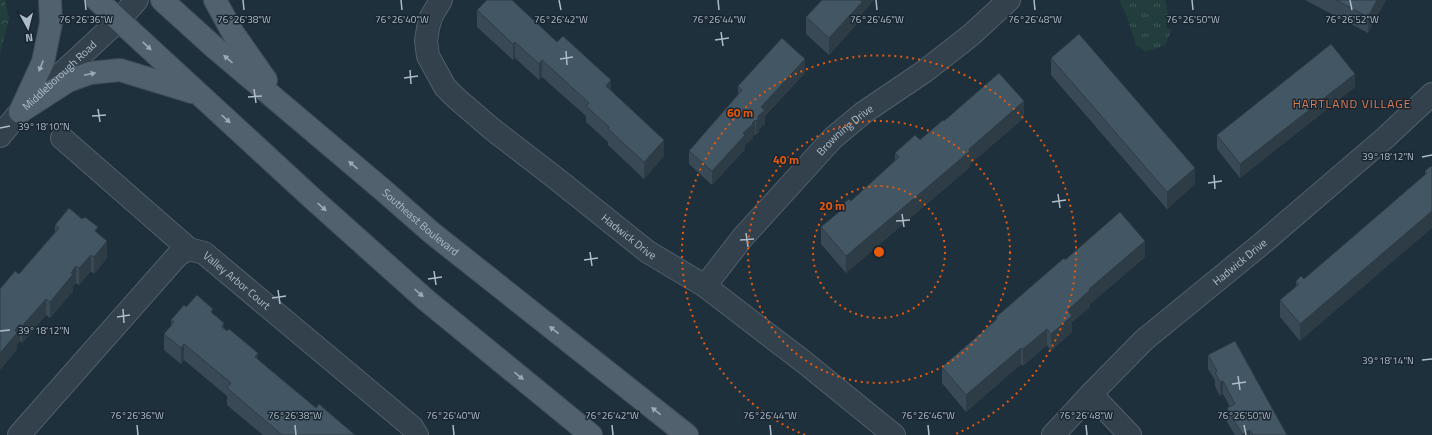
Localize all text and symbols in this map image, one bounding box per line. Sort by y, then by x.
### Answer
north arrow [8,8,48,48]
text: 76°26'36"W [59,12,113,27]
text: 76°26'38"W [217,12,271,27]
text: 76°26'40"W [375,12,429,27]
text: 76°26'42"W [534,12,588,27]
text: 76°26'44"W [692,12,746,27]
text: 76°26'46"W [850,12,904,27]
text: 76°26'48"W [1008,12,1062,27]
text: 76°26'50"W [1166,12,1220,27]
text: 76°26'52"W [1325,12,1379,27]
text: N [24,30,34,46]
street label: Middleborough Road [19,37,100,114]
one-way arrow [142,42,153,51]
one-way arrow [223,54,234,63]
one-way arrow [37,60,43,72]
one-way arrow [84,71,96,77]
district label: HARTLAND VILLAGE [1293,94,1411,113]
street label: Browning Drive [813,100,877,159]
text: 60 m [727,103,753,122]
one-way arrow [220,115,231,124]
text: 39°18'10"N [18,119,70,134]
text: 39°18'12"N [1362,149,1414,164]
text: 40 m [773,150,799,169]
one-way arrow [347,160,358,169]
street label: Southeast Boulevard [379,185,463,260]
text: 20 m [819,196,845,215]
one-way arrow [317,202,326,211]
street label: Hadwick Drive [598,210,660,264]
street label: Hadwick Drive [1209,234,1271,289]
centre of rings [872,245,886,259]
street label: Valley Arbor Court [200,248,274,313]
one-way arrow [413,289,424,298]
text: 39°18'12"N [18,323,70,338]
one-way arrow [549,326,560,335]
text: 39°18'14"N [1362,353,1414,368]
one-way arrow [513,372,524,381]
one-way arrow [651,407,662,415]
text: 76°26'36"W [110,408,164,423]
text: 76°26'38"W [268,408,322,423]
text: 76°26'40"W [426,408,480,423]
text: 76°26'42"W [585,408,639,423]
text: 76°26'44"W [743,408,797,423]
text: 76°26'46"W [901,408,955,423]
text: 76°26'48"W [1059,408,1113,423]
text: 76°26'50"W [1217,408,1271,423]

